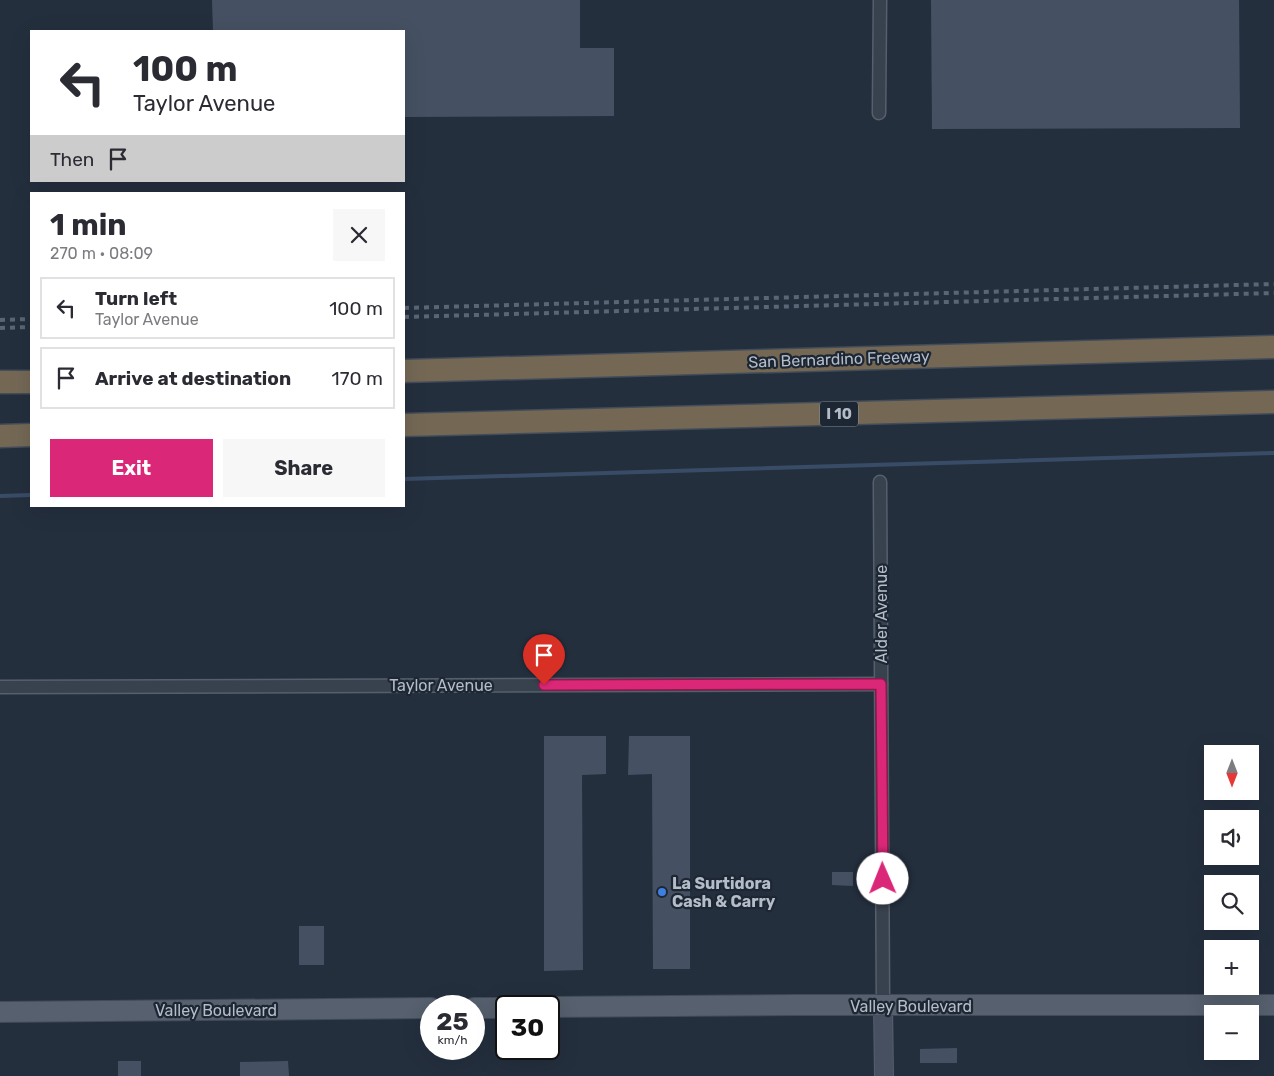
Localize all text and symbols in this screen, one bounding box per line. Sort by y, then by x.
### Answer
text: 100 m [133,48,238,90]
icon: left [50,50,115,115]
text: Taylor Avenue [133,90,275,117]
icon: arrive [104,145,132,173]
text: Then [50,148,94,171]
text: 1 min [50,207,127,243]
button: close [333,209,385,261]
text: 270 m · 08:09 [50,244,153,263]
text: Turn left [95,287,177,310]
icon: left [52,294,80,322]
text: 100 m [329,297,383,320]
text: Taylor Avenue [95,310,199,329]
street label: San Bernardino Freeway [748,346,930,372]
icon: arrive [52,364,80,392]
text: Arrive at destination [95,367,291,390]
text: 170 m [332,367,383,390]
road number: I 10 [820,402,858,426]
button: Exit [50,439,213,497]
button: Share [223,439,385,497]
street label: Alder Avenue [872,565,891,663]
pin [523,634,565,685]
icon: arrive [530,641,558,669]
street label: Taylor Avenue [389,676,493,695]
north arrow [1204,745,1259,800]
map controls [1204,745,1259,1060]
button: sound [1204,810,1259,865]
position arrow [856,852,908,904]
place label: La Surtidora Cash & Carry [672,874,776,911]
button: search [1204,875,1259,930]
marker: La Surtidora Cash & Carry [656,886,668,898]
button: + [1204,940,1259,995]
speed limit sign: 30 [495,995,560,1060]
street label: Valley Boulevard [850,997,972,1016]
street label: Valley Boulevard [155,1001,277,1020]
button: − [1204,1005,1259,1060]
text: 25 [436,1007,469,1036]
text: km/h [438,1033,467,1047]

